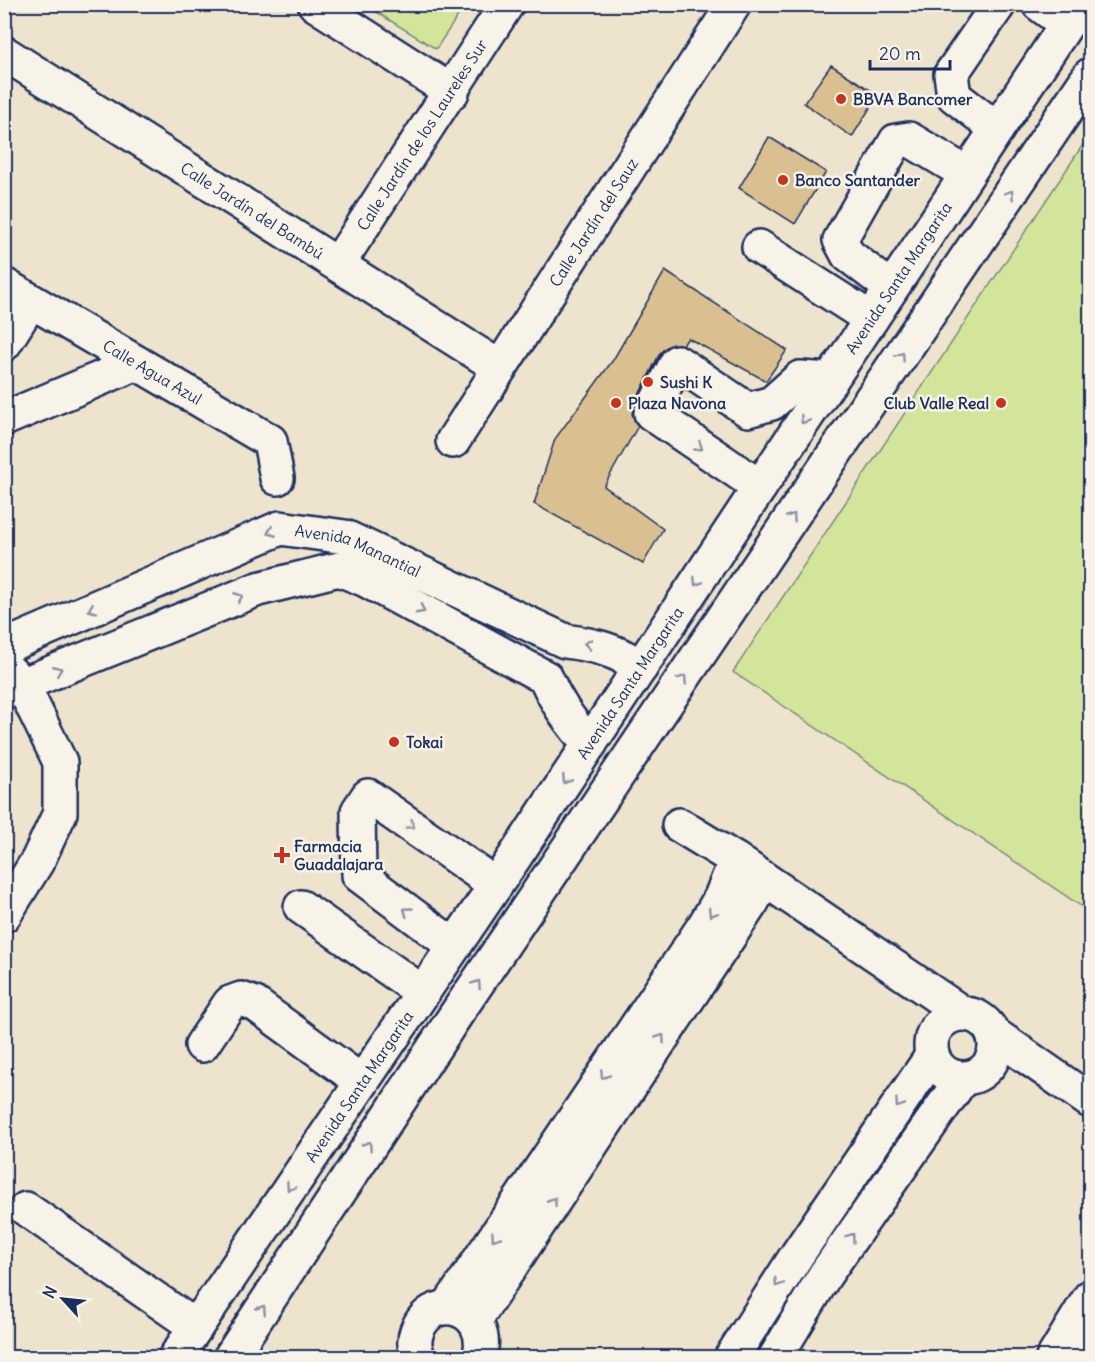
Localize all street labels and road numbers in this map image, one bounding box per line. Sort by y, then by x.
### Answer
street label: Calle Jardín de los Laureles Sur [352,35,492,234]
street label: Calle Jardín del Sauz [545,154,643,290]
street label: Calle Jardín del Bambú [177,158,328,263]
street label: Avenida Santa Margarita [841,198,956,358]
street label: Calle Agua Azul [99,335,206,409]
street label: Avenida Manantial [293,520,424,581]
street label: Avenida Santa Margarita [572,603,688,763]
street label: Avenida Santa Margarita [301,1007,417,1166]

